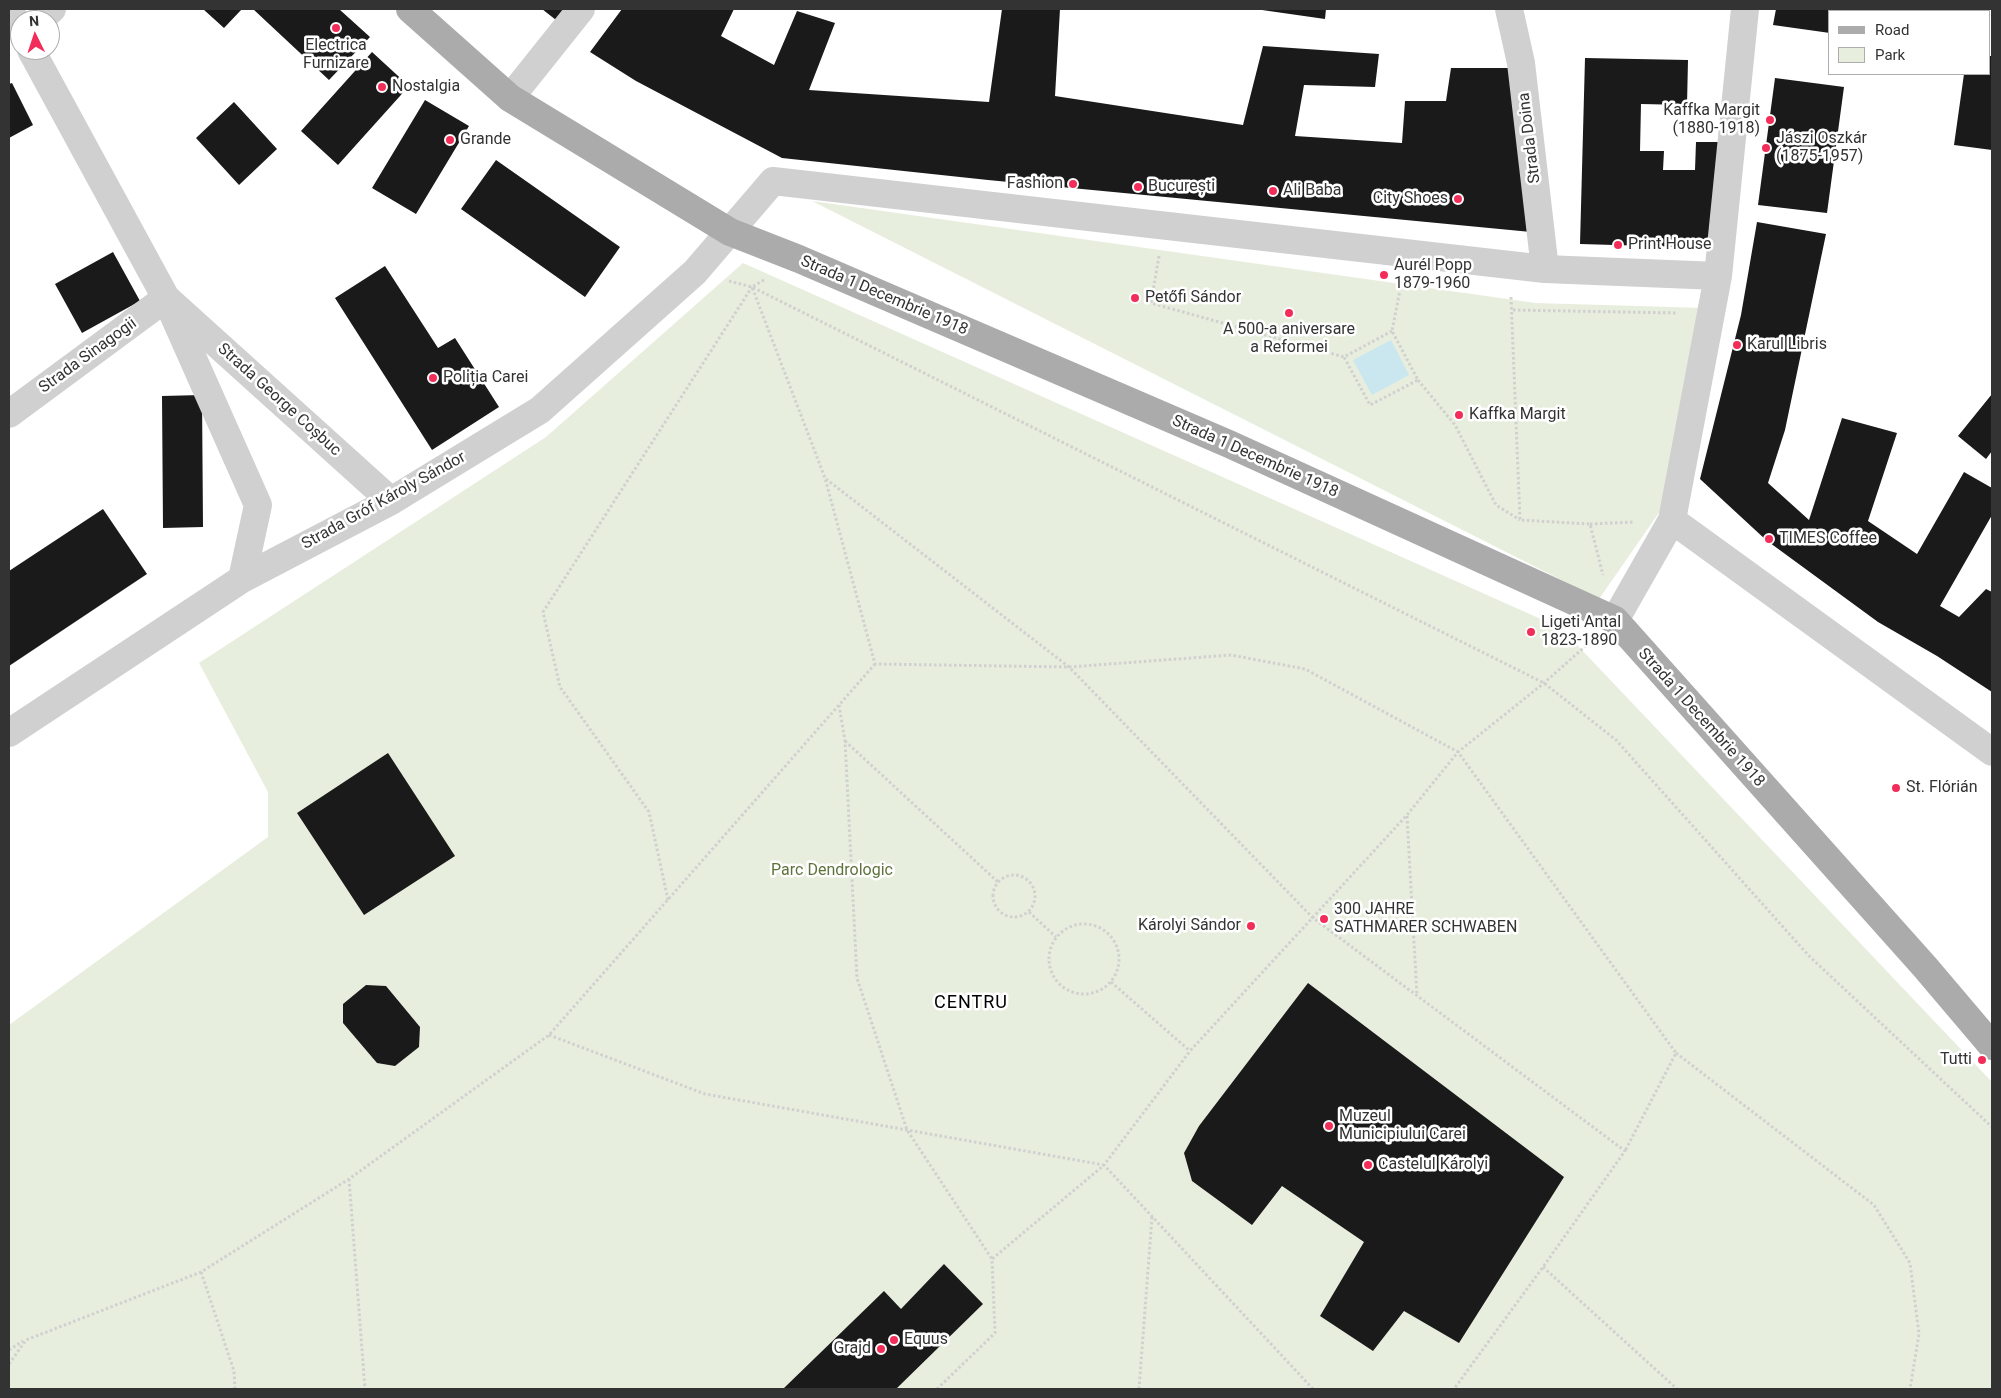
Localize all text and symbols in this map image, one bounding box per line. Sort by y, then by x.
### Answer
north arrow [10,10,60,60]
legend [1828,10,1991,75]
text: N [29,13,40,29]
text: Road [1875,21,1909,39]
marker: Electrica Furnizare [330,22,342,34]
place label: Electrica Furnizare [303,36,369,74]
text: Park [1875,46,1905,64]
place label: Nostalgia [392,77,460,97]
marker: Nostalgia [376,81,388,93]
street label: Strada Doina [1515,92,1545,184]
place label: Kaffka Margit (1880-1918) [1663,101,1760,139]
marker: Kaffka Margit (1880-1918) [1764,114,1776,126]
place label: Jászi Oszkár (1875-1957) [1776,129,1867,167]
place label: Grande [460,130,511,150]
marker: Grande [444,134,456,146]
marker: Jászi Oszkár (1875-1957) [1760,142,1772,154]
place label: Fashion [1007,174,1063,194]
place label: București [1148,177,1215,197]
marker: Fashion [1067,178,1079,190]
marker: București [1132,181,1144,193]
place label: Ali Baba [1283,181,1342,201]
marker: Ali Baba [1267,185,1279,197]
place label: City Shoes [1373,189,1448,209]
marker: City Shoes [1452,193,1464,205]
place label: Print House [1628,235,1712,255]
marker: Print House [1612,239,1624,251]
street label: Strada 1 Decembrie 1918 [797,252,971,340]
place label: Aurél Popp 1879-1960 [1394,256,1472,294]
marker: Aurél Popp 1879-1960 [1378,269,1390,281]
place label: Petőfi Sándor [1145,288,1241,308]
marker: Petőfi Sándor [1129,292,1141,304]
marker: A 500-a aniversare a Reformei [1283,307,1295,319]
street label: Strada Sinagogii [35,314,141,398]
place label: A 500-a aniversare a Reformei [1223,320,1355,358]
place label: Karul Libris [1747,335,1827,355]
marker: Karul Libris [1731,339,1743,351]
street label: Strada George Coșbuc [213,340,345,460]
place label: Poliția Carei [443,368,528,388]
marker: Poliția Carei [427,372,439,384]
place label: Kaffka Margit [1469,405,1566,425]
marker: Kaffka Margit [1453,409,1465,421]
street label: Strada 1 Decembrie 1918 [1169,412,1341,502]
street label: Strada Gróf Károly Sándor [299,448,469,554]
place label: TIMES Coffee [1779,529,1877,549]
marker: TIMES Coffee [1763,533,1775,545]
place label: Ligeti Antal 1823-1890 [1541,613,1621,651]
marker: Ligeti Antal 1823-1890 [1525,626,1537,638]
street label: Strada 1 Decembrie 1918 [1634,645,1768,791]
place label: St. Flórián [1906,778,1978,798]
marker: St. Flórián [1890,782,1902,794]
park label: Parc Dendrologic [771,861,893,881]
place label: 300 JAHRE SATHMARER SCHWABEN [1334,900,1517,938]
marker: 300 JAHRE SATHMARER SCHWABEN [1318,913,1330,925]
place label: Károlyi Sándor [1138,916,1241,936]
marker: Károlyi Sándor [1245,920,1257,932]
district label: CENTRU [933,992,1009,1014]
place label: Tutti [1940,1050,1972,1070]
marker: Tutti [1976,1054,1988,1066]
place label: Muzeul Municipiului Carei [1339,1107,1466,1145]
marker: Muzeul Municipiului Carei [1323,1120,1335,1132]
place label: Castelul Károlyi [1378,1155,1488,1175]
marker: Castelul Károlyi [1362,1159,1374,1171]
place label: Equus [904,1330,948,1350]
marker: Equus [888,1334,900,1346]
place label: Grajd [833,1339,871,1359]
marker: Grajd [875,1343,887,1355]

